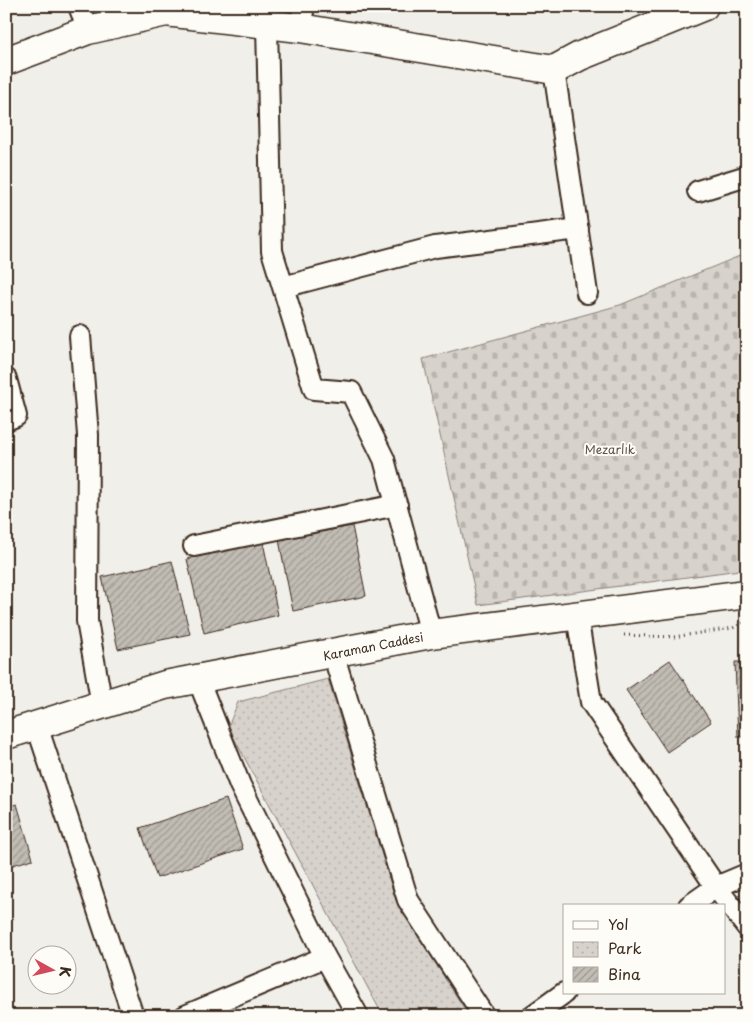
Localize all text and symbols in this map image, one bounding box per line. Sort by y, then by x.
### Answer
park label: Mezarlık [585,440,636,458]
street label: Karaman Caddesi [321,627,425,665]
legend [563,904,726,994]
text: Yol [608,912,629,935]
text: Park [608,936,642,959]
north arrow [28,944,78,994]
text: Bina [608,962,641,985]
text: K [54,965,76,978]

